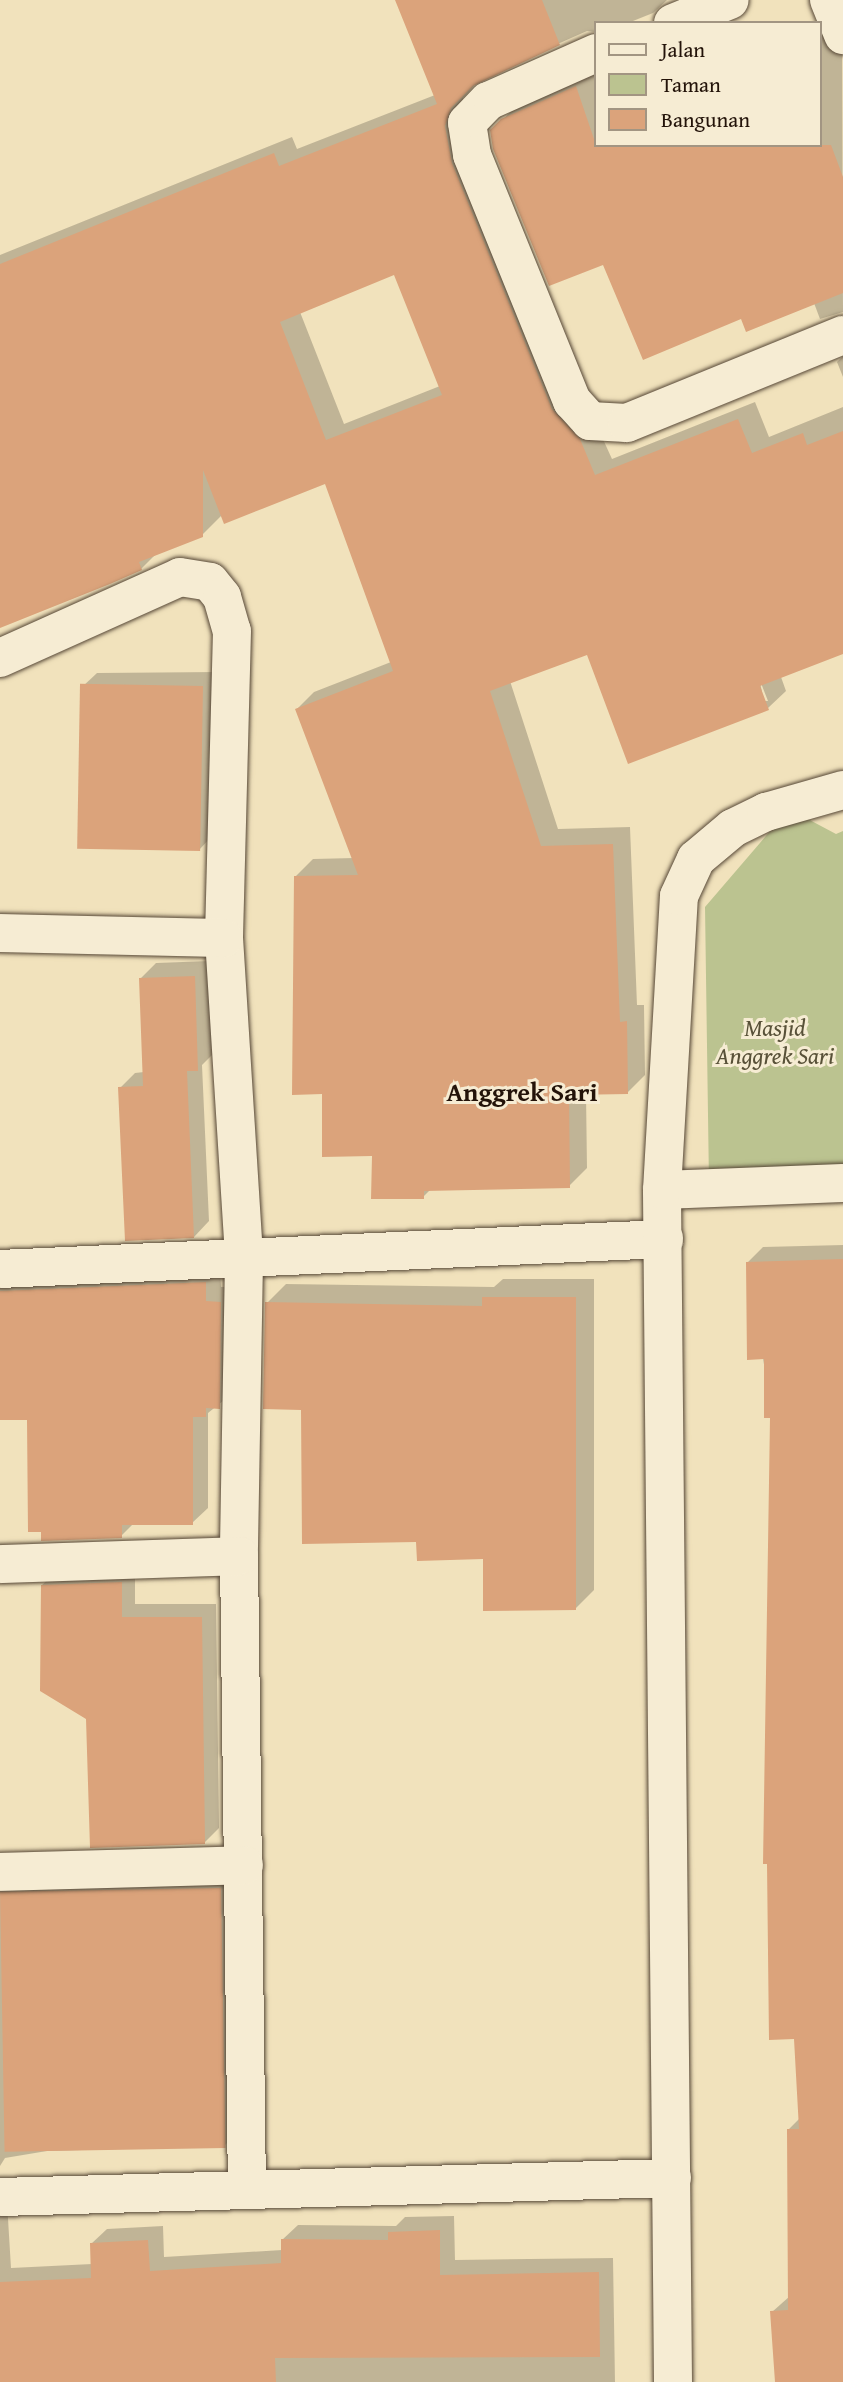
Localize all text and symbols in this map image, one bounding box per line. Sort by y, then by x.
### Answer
legend [594,21,822,147]
text: Jalan [661,34,705,65]
text: Taman [661,69,721,100]
text: Bangunan [661,104,750,135]
park label: Masjid Anggrek Sari [716,1014,834,1070]
district label: Anggrek Sari [446,1076,598,1108]

